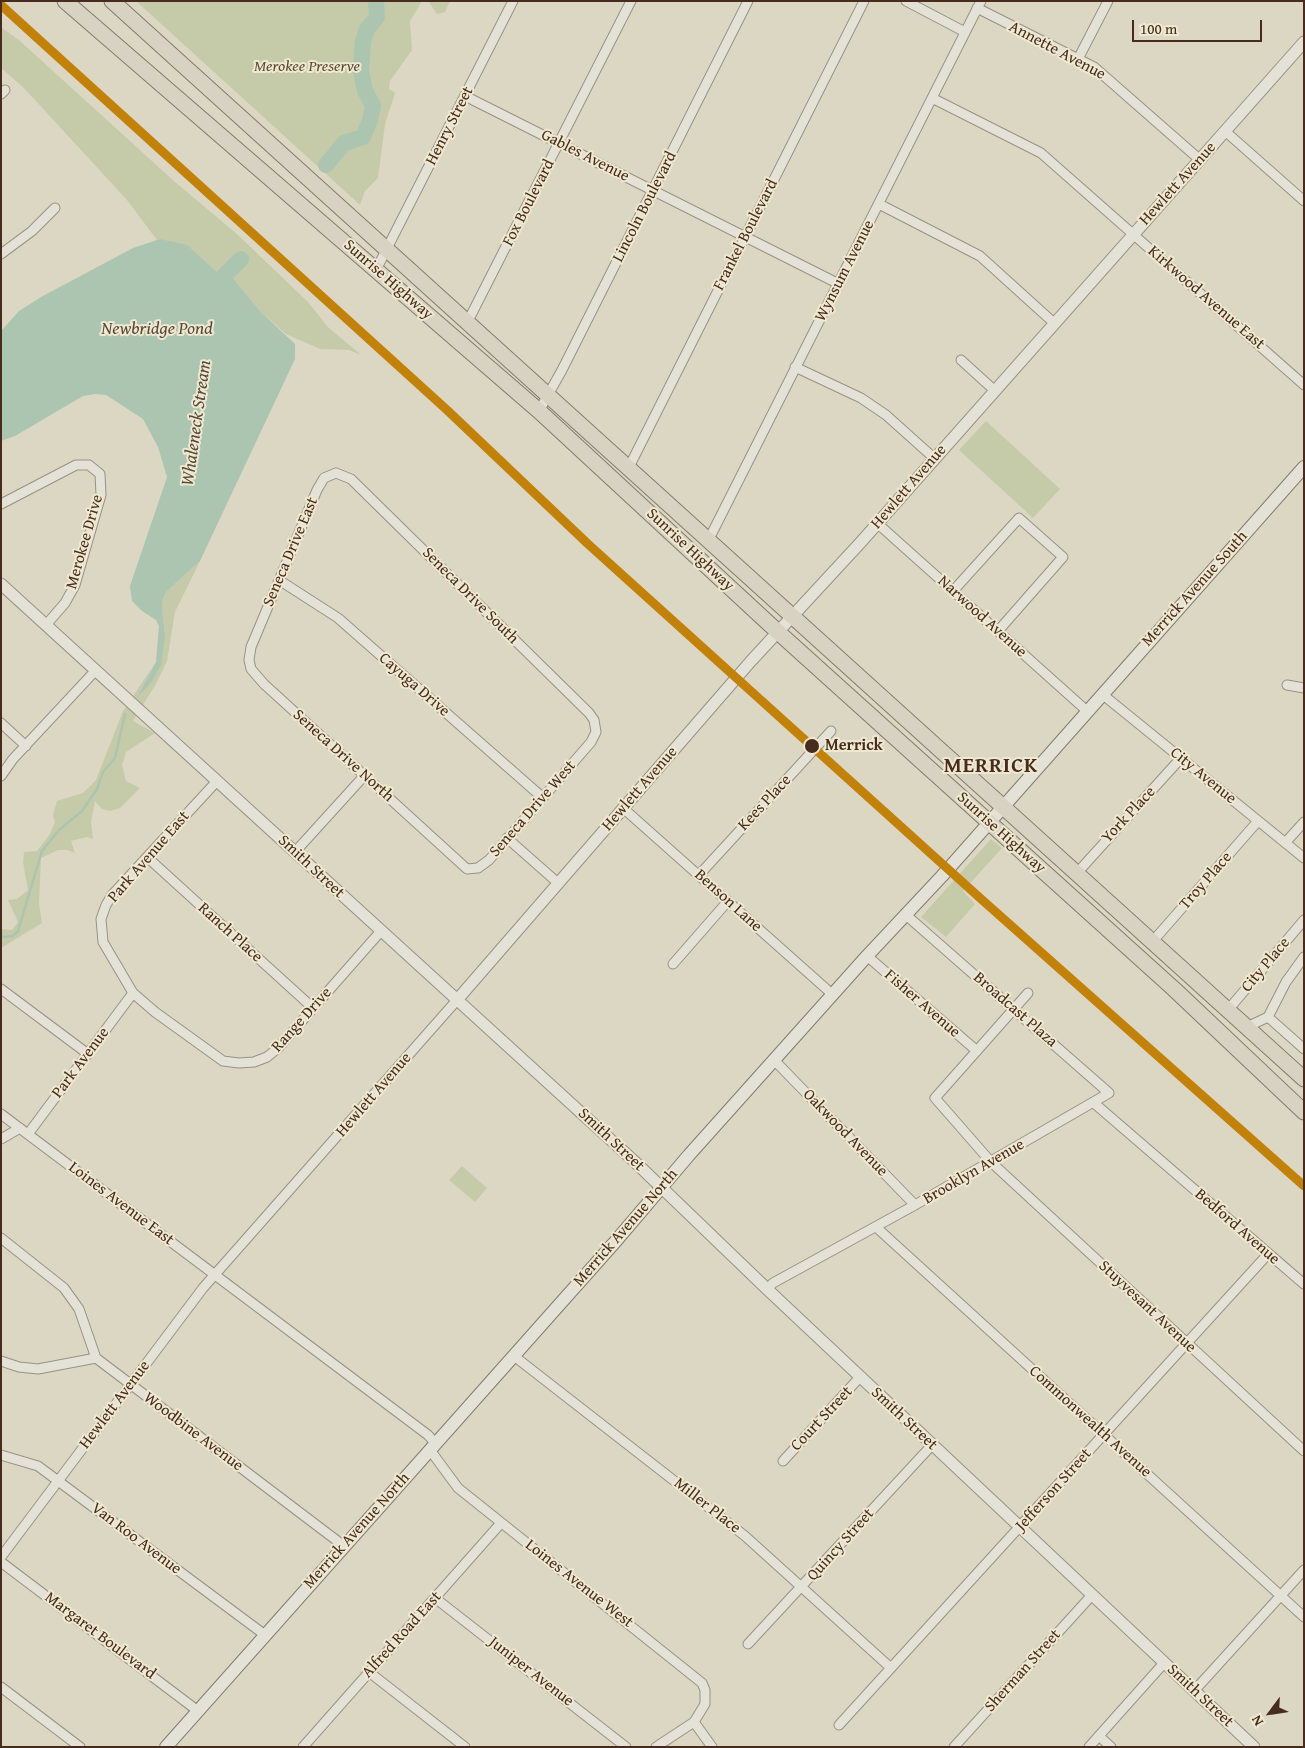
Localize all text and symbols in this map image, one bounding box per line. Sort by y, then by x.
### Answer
scale bar [1135,10,1265,42]
street label: Annette Avenue [1005,17,1109,85]
text: 100 m [1140,18,1177,39]
park label: Merokee Preserve [254,57,360,77]
street label: Henry Street [422,83,478,169]
street label: Gables Avenue [538,126,632,186]
street label: Hewlett Avenue [1136,138,1220,230]
street label: Lincoln Boulevard [609,148,681,266]
street label: Fox Boulevard [499,156,559,250]
street label: Frankel Boulevard [710,176,782,294]
street label: Wynsum Avenue [811,217,879,325]
street label: Sunrise Highway [339,236,437,324]
street label: Kirkwood Avenue East [1144,242,1268,354]
water label: Newbridge Pond [101,318,213,340]
water label: Whaleneck Stream [177,359,217,487]
street label: Hewlett Avenue [867,441,951,533]
street label: Merokee Drive [62,493,108,591]
street label: Seneca Drive East [259,494,323,610]
street label: Sunrise Highway [642,505,738,595]
street label: Merrick Avenue South [1138,527,1252,651]
street label: Seneca Drive South [418,544,522,648]
street label: Narwood Avenue [933,572,1031,662]
street label: Cayuga Drive [375,649,453,721]
street label: Seneca Drive North [289,706,397,806]
place label: Merrick [825,736,883,756]
marker: Merrick [803,737,821,755]
street label: Hewlett Avenue [598,743,682,835]
street label: City Avenue [1166,744,1240,808]
district label: MERRICK [943,754,1039,780]
street label: Seneca Drive West [486,757,580,861]
street label: Kees Place [734,771,796,835]
street label: York Place [1098,783,1160,847]
street label: Sunrise Highway [953,788,1049,878]
street label: Park Avenue East [104,807,194,907]
street label: Smith Street [274,831,348,903]
street label: Troy Place [1176,848,1236,914]
street label: Benson Lane [690,866,766,936]
street label: Ranch Place [194,899,266,967]
street label: City Place [1238,934,1294,996]
street label: Fisher Avenue [880,966,964,1042]
street label: Broadcast Plaza [969,968,1061,1052]
street label: Range Drive [268,984,336,1056]
street label: Park Avenue [48,1024,114,1102]
street label: Hewlett Avenue [332,1049,416,1141]
street label: Oakwood Avenue [798,1085,892,1181]
street label: Smith Street [574,1104,648,1176]
street label: Brooklyn Avenue [920,1135,1028,1209]
street label: Loines Avenue East [64,1158,178,1250]
street label: Merrick Avenue North [570,1165,682,1291]
street label: Bedford Avenue [1191,1185,1283,1269]
street label: Stuyvesant Avenue [1094,1257,1200,1357]
street label: Hewlett Avenue [76,1357,154,1453]
street label: Commonwealth Avenue [1025,1362,1155,1482]
street label: Court Street [787,1383,857,1455]
street label: Smith Street [867,1383,941,1455]
street label: Woodbine Avenue [139,1388,247,1476]
street label: Jefferson Street [1012,1445,1096,1535]
street label: Merrick Avenue North [300,1469,414,1593]
street label: Miller Place [670,1474,744,1538]
street label: Van Roo Avenue [87,1499,185,1579]
street label: Quincy Street [803,1505,879,1585]
street label: Loines Avenue West [521,1536,637,1632]
street label: Margaret Boulevard [41,1588,159,1684]
street label: Alfred Road East [358,1588,446,1682]
street label: Sherman Street [981,1626,1065,1716]
street label: Juniper Avenue [485,1633,577,1711]
street label: Smith Street [1163,1660,1237,1732]
north arrow [1245,1688,1295,1738]
text: N [1246,1712,1268,1730]

